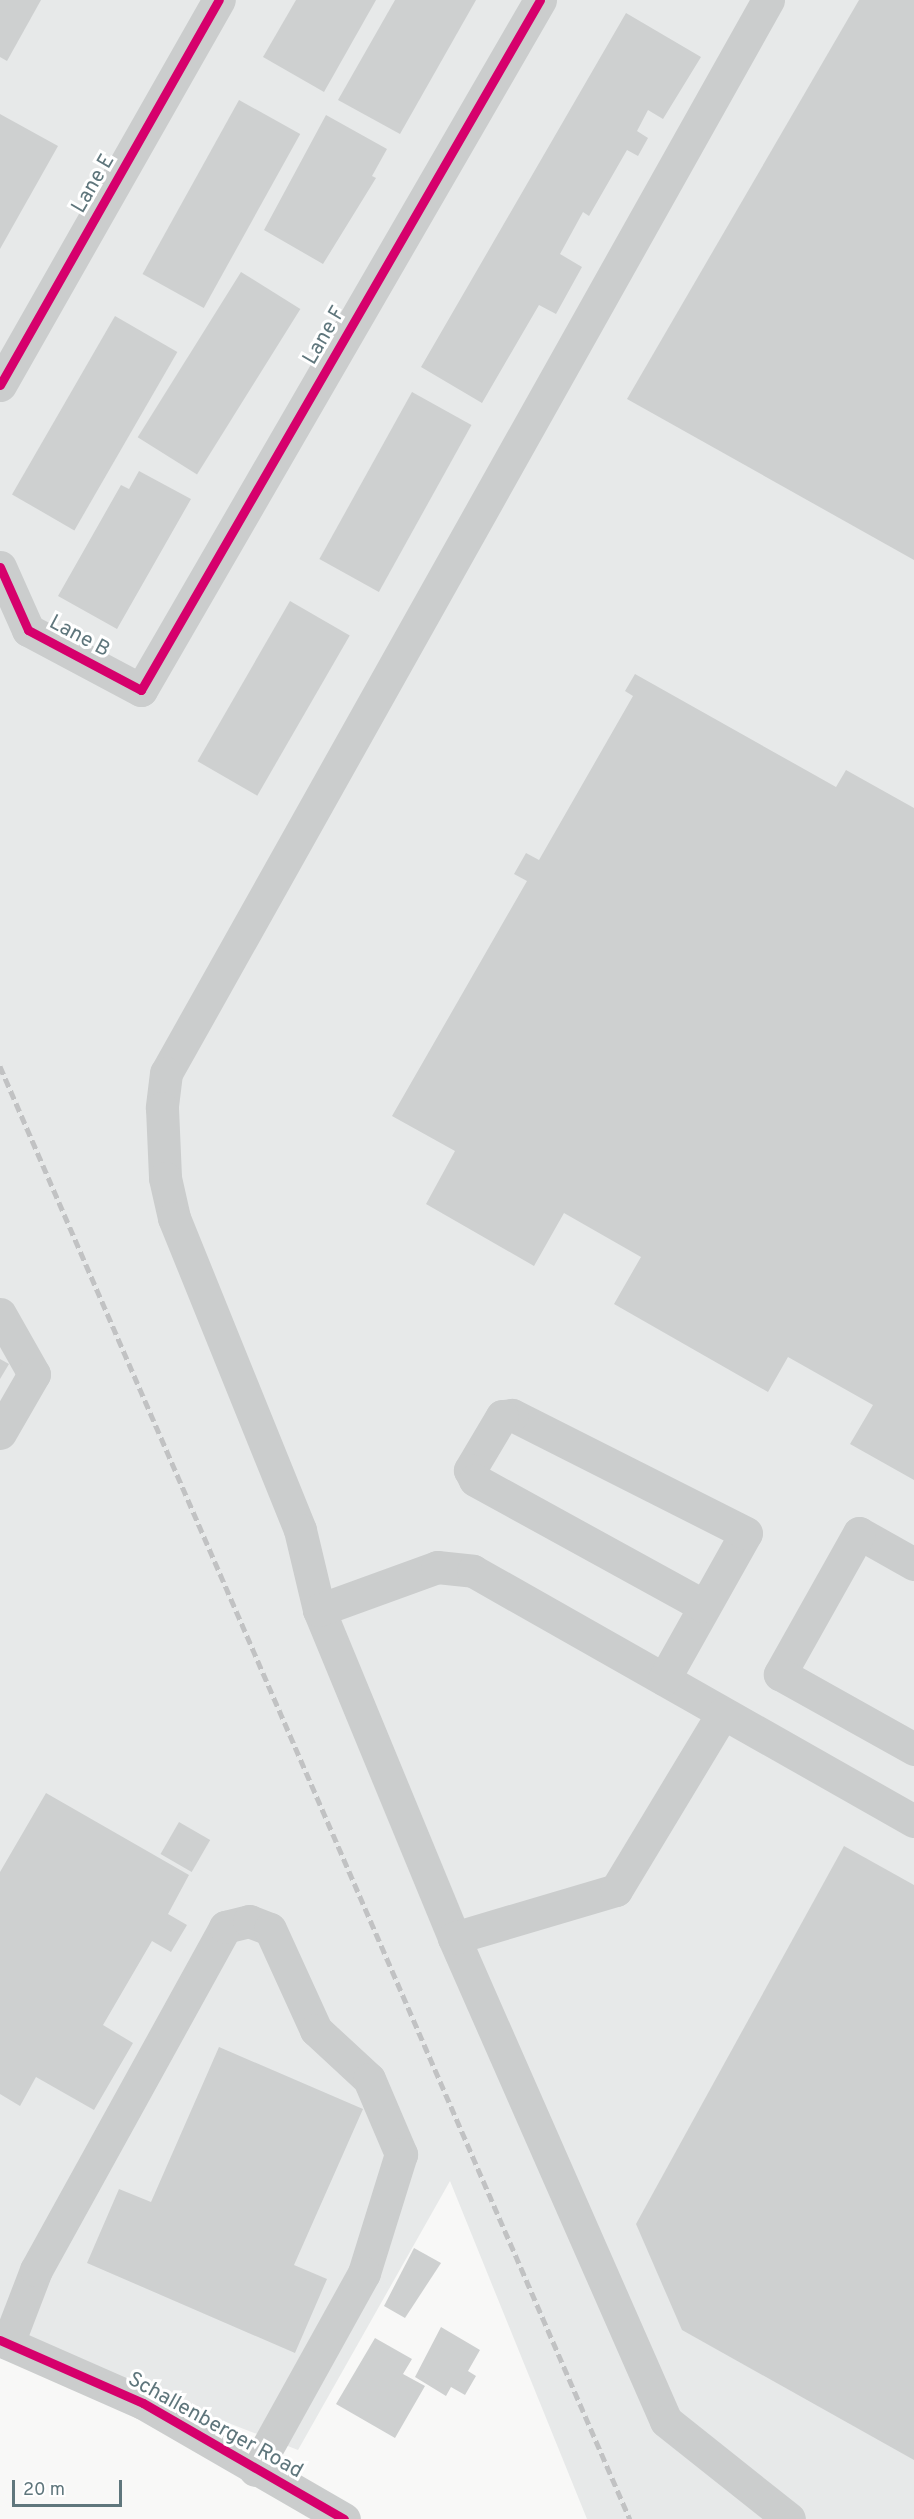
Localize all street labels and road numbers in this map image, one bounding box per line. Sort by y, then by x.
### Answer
street label: Lane E [67,150,121,218]
street label: Lane F [298,302,352,370]
street label: Lane B [44,611,114,663]
street label: Schallenberger Road [123,2367,307,2485]

